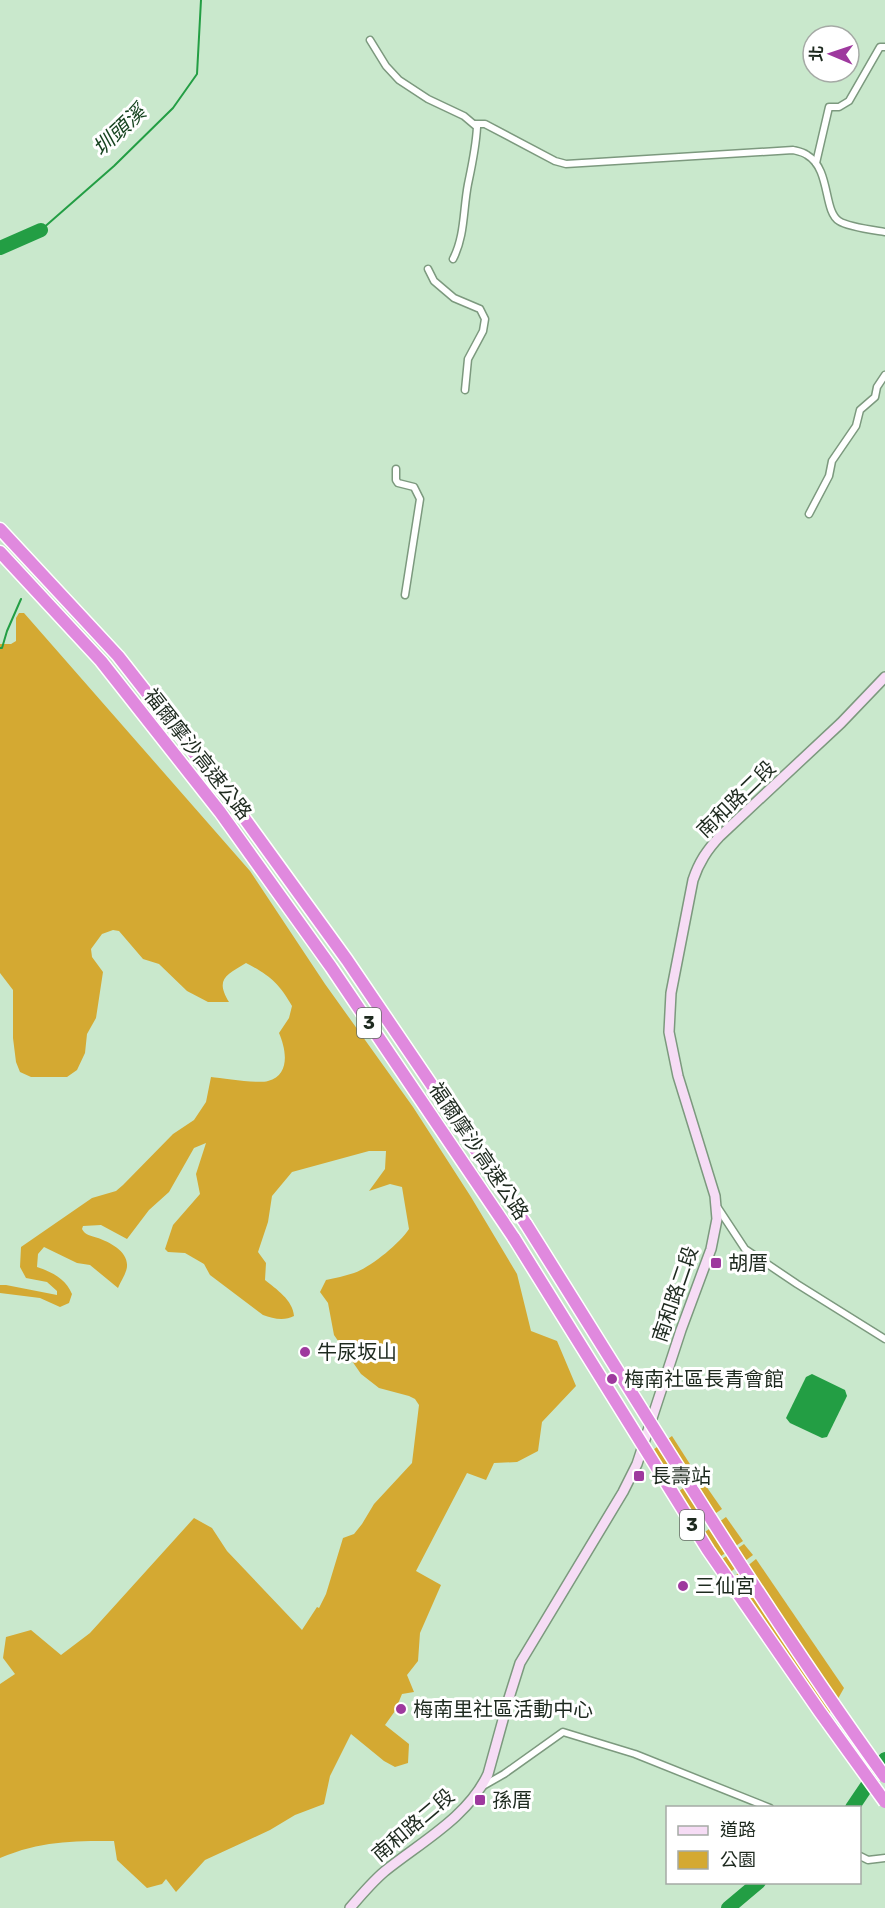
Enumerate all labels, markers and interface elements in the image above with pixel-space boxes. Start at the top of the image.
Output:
north arrow [801,24,861,84]
text: 北 [807,45,826,62]
water label: 圳頭溪 [87,97,153,161]
street label: 福爾摩沙高速公路 [139,684,257,824]
street label: 南和路二段 [692,756,780,842]
road number: 3 [357,1008,381,1038]
street label: 福爾摩沙高速公路 [424,1078,534,1224]
street label: 南和路二段 [647,1243,703,1345]
place label: 胡厝 [728,1251,768,1275]
marker: 胡厝 [709,1256,723,1270]
place label: 牛尿坂山 [317,1340,397,1364]
marker: 牛尿坂山 [298,1345,312,1359]
place label: 梅南社區長青會館 [624,1367,784,1391]
marker: 梅南社區長青會館 [605,1372,619,1386]
place label: 長壽站 [651,1464,711,1488]
marker: 長壽站 [632,1469,646,1483]
road number: 3 [680,1510,704,1540]
place label: 三仙宮 [695,1574,755,1598]
marker: 三仙宮 [676,1579,690,1593]
place label: 梅南里社區活動中心 [413,1697,593,1721]
marker: 梅南里社區活動中心 [394,1702,408,1716]
street label: 南和路二段 [367,1784,459,1866]
place label: 孫厝 [492,1788,532,1812]
marker: 孫厝 [473,1793,487,1807]
legend [666,1806,861,1884]
text: 道路 [720,1819,756,1841]
text: 公園 [720,1849,756,1871]

